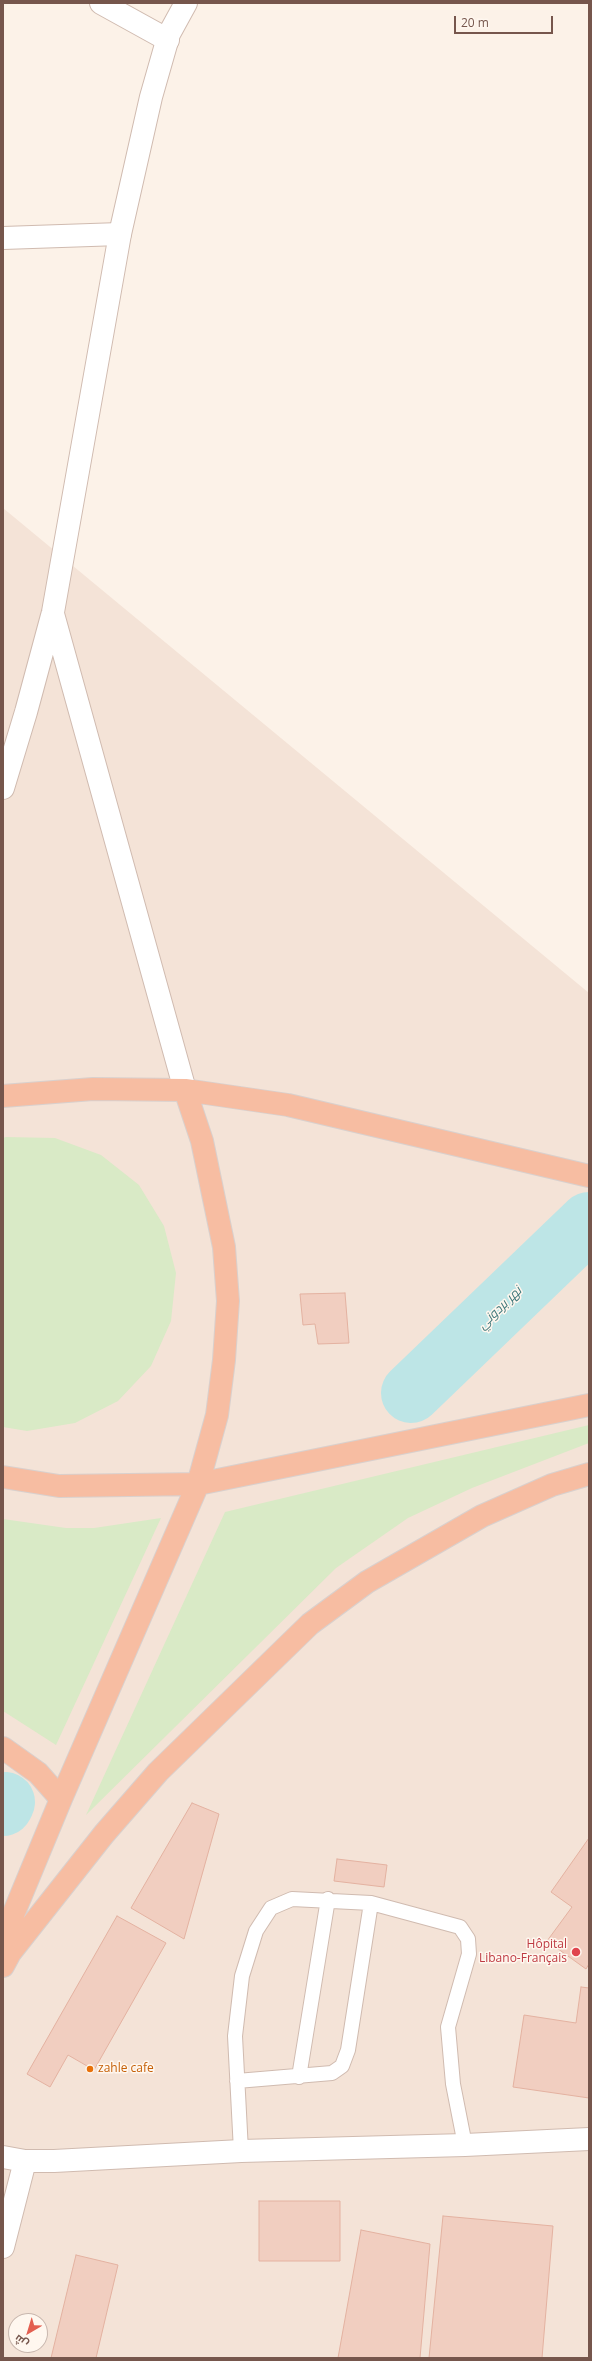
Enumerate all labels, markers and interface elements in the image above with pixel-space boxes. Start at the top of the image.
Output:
scale bar [456,8,555,34]
text: 20 m [461,14,489,31]
water label: نهر بردوني [475,1283,525,1333]
place label: Hôpital Libano-Français [479,1938,567,1966]
marker: Hôpital Libano-Français [570,1946,582,1958]
place label: zahle cafe [98,2062,154,2076]
marker: zahle cafe [85,2064,95,2074]
north arrow [8,2313,48,2353]
text: ش [11,2332,31,2352]

